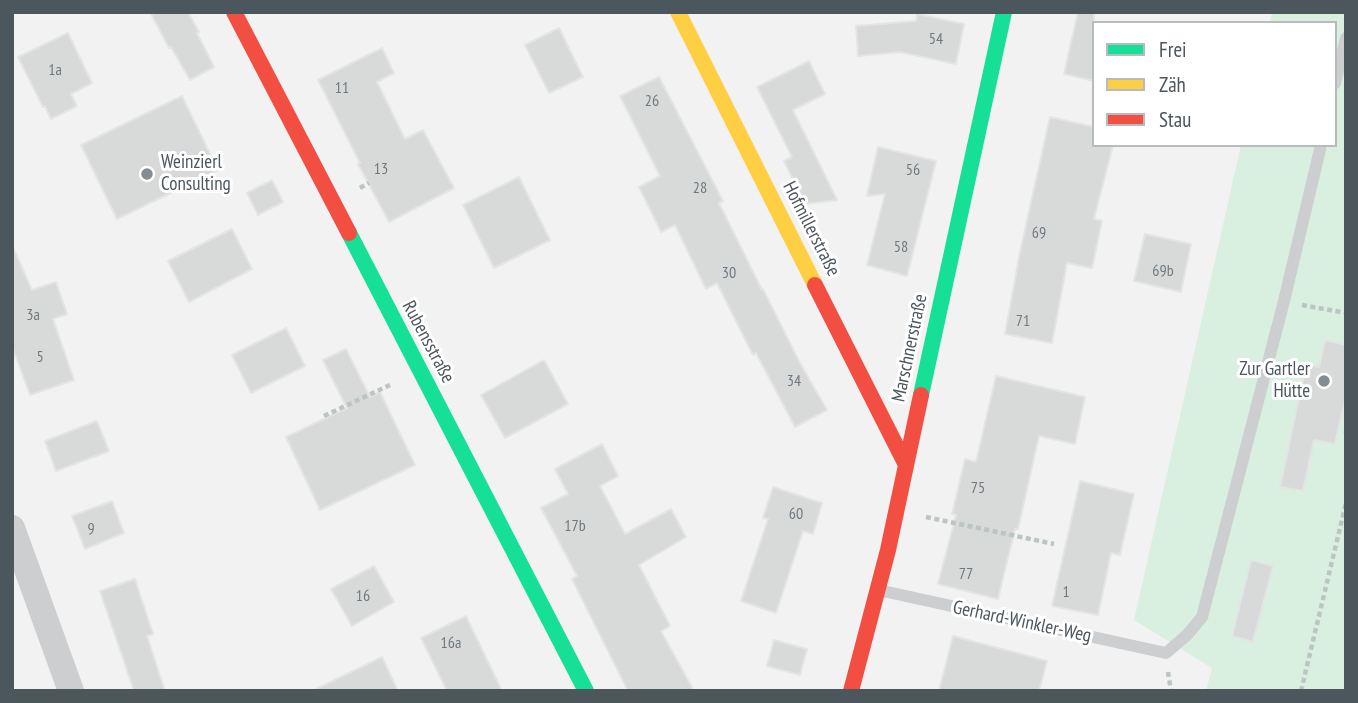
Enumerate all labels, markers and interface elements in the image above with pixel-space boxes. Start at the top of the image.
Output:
legend [1092,21,1337,147]
house number: 54 [929,29,943,49]
text: Frei [1159,36,1187,63]
house number: 1a [48,60,62,80]
text: Zäh [1159,71,1186,98]
house number: 11 [335,78,349,98]
house number: 26 [645,91,659,111]
text: Stau [1159,106,1191,133]
place label: Weinzierl Consulting [161,152,231,196]
house number: 13 [374,159,388,179]
house number: 56 [906,160,920,180]
marker: Weinzierl Consulting [139,166,155,182]
house number: 28 [693,178,707,198]
street label: Hofmillerstraße [777,178,845,280]
house number: 69 [1032,223,1046,243]
house number: 58 [894,237,908,257]
house number: 69b [1152,261,1174,281]
house number: 30 [722,263,736,283]
street label: Marschnerstraße [887,292,933,404]
street label: Rubensstraße [397,297,459,387]
house number: 3a [26,305,40,325]
house number: 71 [1016,311,1030,331]
house number: 5 [36,347,44,367]
place label: Zur Gartler Hütte [1239,359,1310,403]
house number: 34 [787,371,801,391]
marker: Zur Gartler Hütte [1316,373,1332,389]
house number: 75 [971,478,985,498]
house number: 60 [789,504,803,524]
house number: 17b [564,516,586,536]
house number: 9 [87,519,95,539]
house number: 77 [959,564,973,584]
house number: 1 [1062,582,1070,602]
house number: 16 [356,586,370,606]
street label: Gerhard-Winkler-Weg [951,596,1093,648]
house number: 16a [441,633,461,653]

